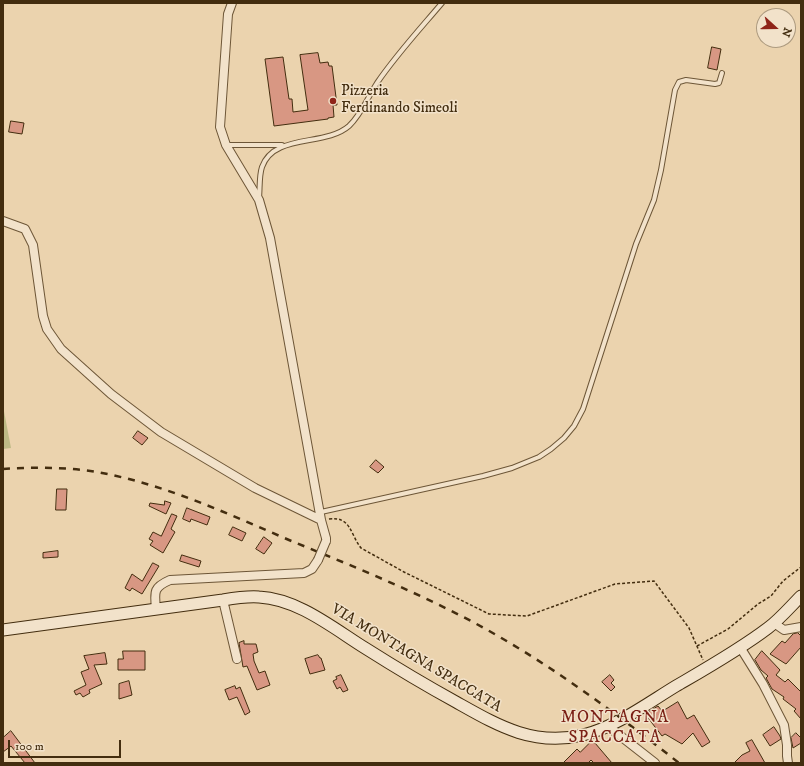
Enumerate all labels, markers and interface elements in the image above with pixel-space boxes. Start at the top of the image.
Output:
north arrow [756,8,796,48]
text: N [778,25,794,39]
place label: Pizzeria Ferdinando Simeoli [341,83,458,118]
marker: Pizzeria Ferdinando Simeoli [328,96,338,106]
street label: VIA MONTAGNA SPACCATA [328,601,504,717]
district label: MONTAGNA SPACCATA [561,708,669,748]
scale bar [10,732,123,758]
text: 100 m [15,739,44,754]

